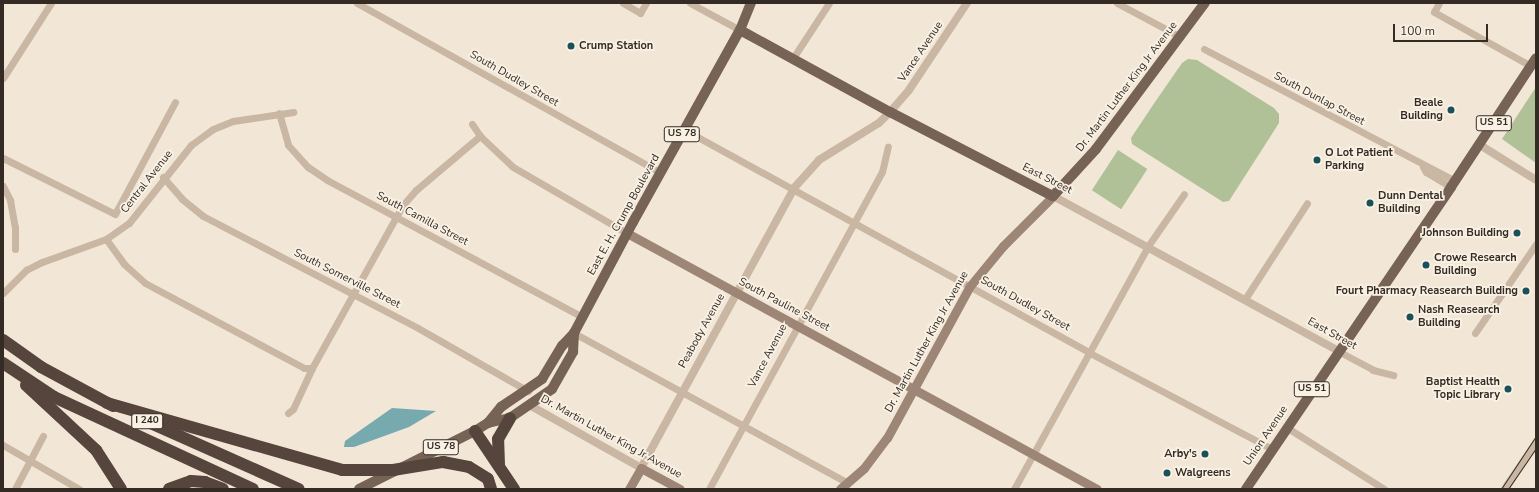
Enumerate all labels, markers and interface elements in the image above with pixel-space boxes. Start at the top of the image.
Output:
scale bar [1395,16,1490,42]
street label: Vance Avenue [896,19,946,85]
street label: Dr. Martin Luther King Jr Avenue [1074,19,1180,155]
text: 100 m [1400,23,1435,39]
place label: Crump Station [579,39,653,53]
marker: Crump Station [566,41,576,51]
street label: South Dudley Street [467,48,561,110]
street label: South Dunlap Street [1271,69,1367,129]
place label: Beale Building [1400,97,1443,123]
marker: Beale Building [1446,105,1456,115]
road number: US 51 [1475,115,1513,131]
road number: US 78 [663,126,701,142]
place label: O Lot Patient Parking [1325,147,1393,173]
street label: Central Avenue [118,148,176,216]
street label: East E. H. Crump Boulevard [585,152,663,278]
marker: O Lot Patient Parking [1312,155,1322,165]
street label: East Street [1020,161,1074,197]
street label: South Camilla Street [374,189,470,249]
place label: Dunn Dental Building [1378,190,1443,216]
marker: Dunn Dental Building [1365,198,1375,208]
place label: Johnson Building [1422,226,1509,240]
marker: Johnson Building [1512,228,1522,238]
street label: South Somerville Street [292,246,402,312]
place label: Crowe Research Building [1434,252,1517,278]
marker: Crowe Research Building [1421,260,1431,270]
street label: Dr. Martin Luther King Jr Avenue [883,269,971,415]
street label: South Dudley Street [978,274,1072,334]
street label: South Pauline Street [736,275,832,335]
place label: Fourt Pharmacy Reasearch Building [1336,284,1518,298]
marker: Fourt Pharmacy Reasearch Building [1521,286,1531,296]
street label: Peabody Avenue [676,291,728,371]
place label: Nash Reasearch Building [1418,304,1500,330]
marker: Nash Reasearch Building [1405,312,1415,322]
street label: East Street [1305,315,1359,353]
street label: Vance Avenue [746,322,790,390]
place label: Baptist Health Topic Library [1426,376,1500,402]
road number: US 51 [1293,381,1331,397]
marker: Baptist Health Topic Library [1503,384,1513,394]
street label: Dr. Martin Luther King Jr Avenue [538,393,684,481]
street label: Union Avenue [1241,404,1291,468]
road number: I 240 [131,413,163,429]
road number: US 78 [422,439,460,455]
place label: Arby's [1164,447,1197,461]
marker: Arby's [1200,449,1210,459]
place label: Walgreens [1175,466,1231,480]
marker: Walgreens [1162,468,1172,478]

